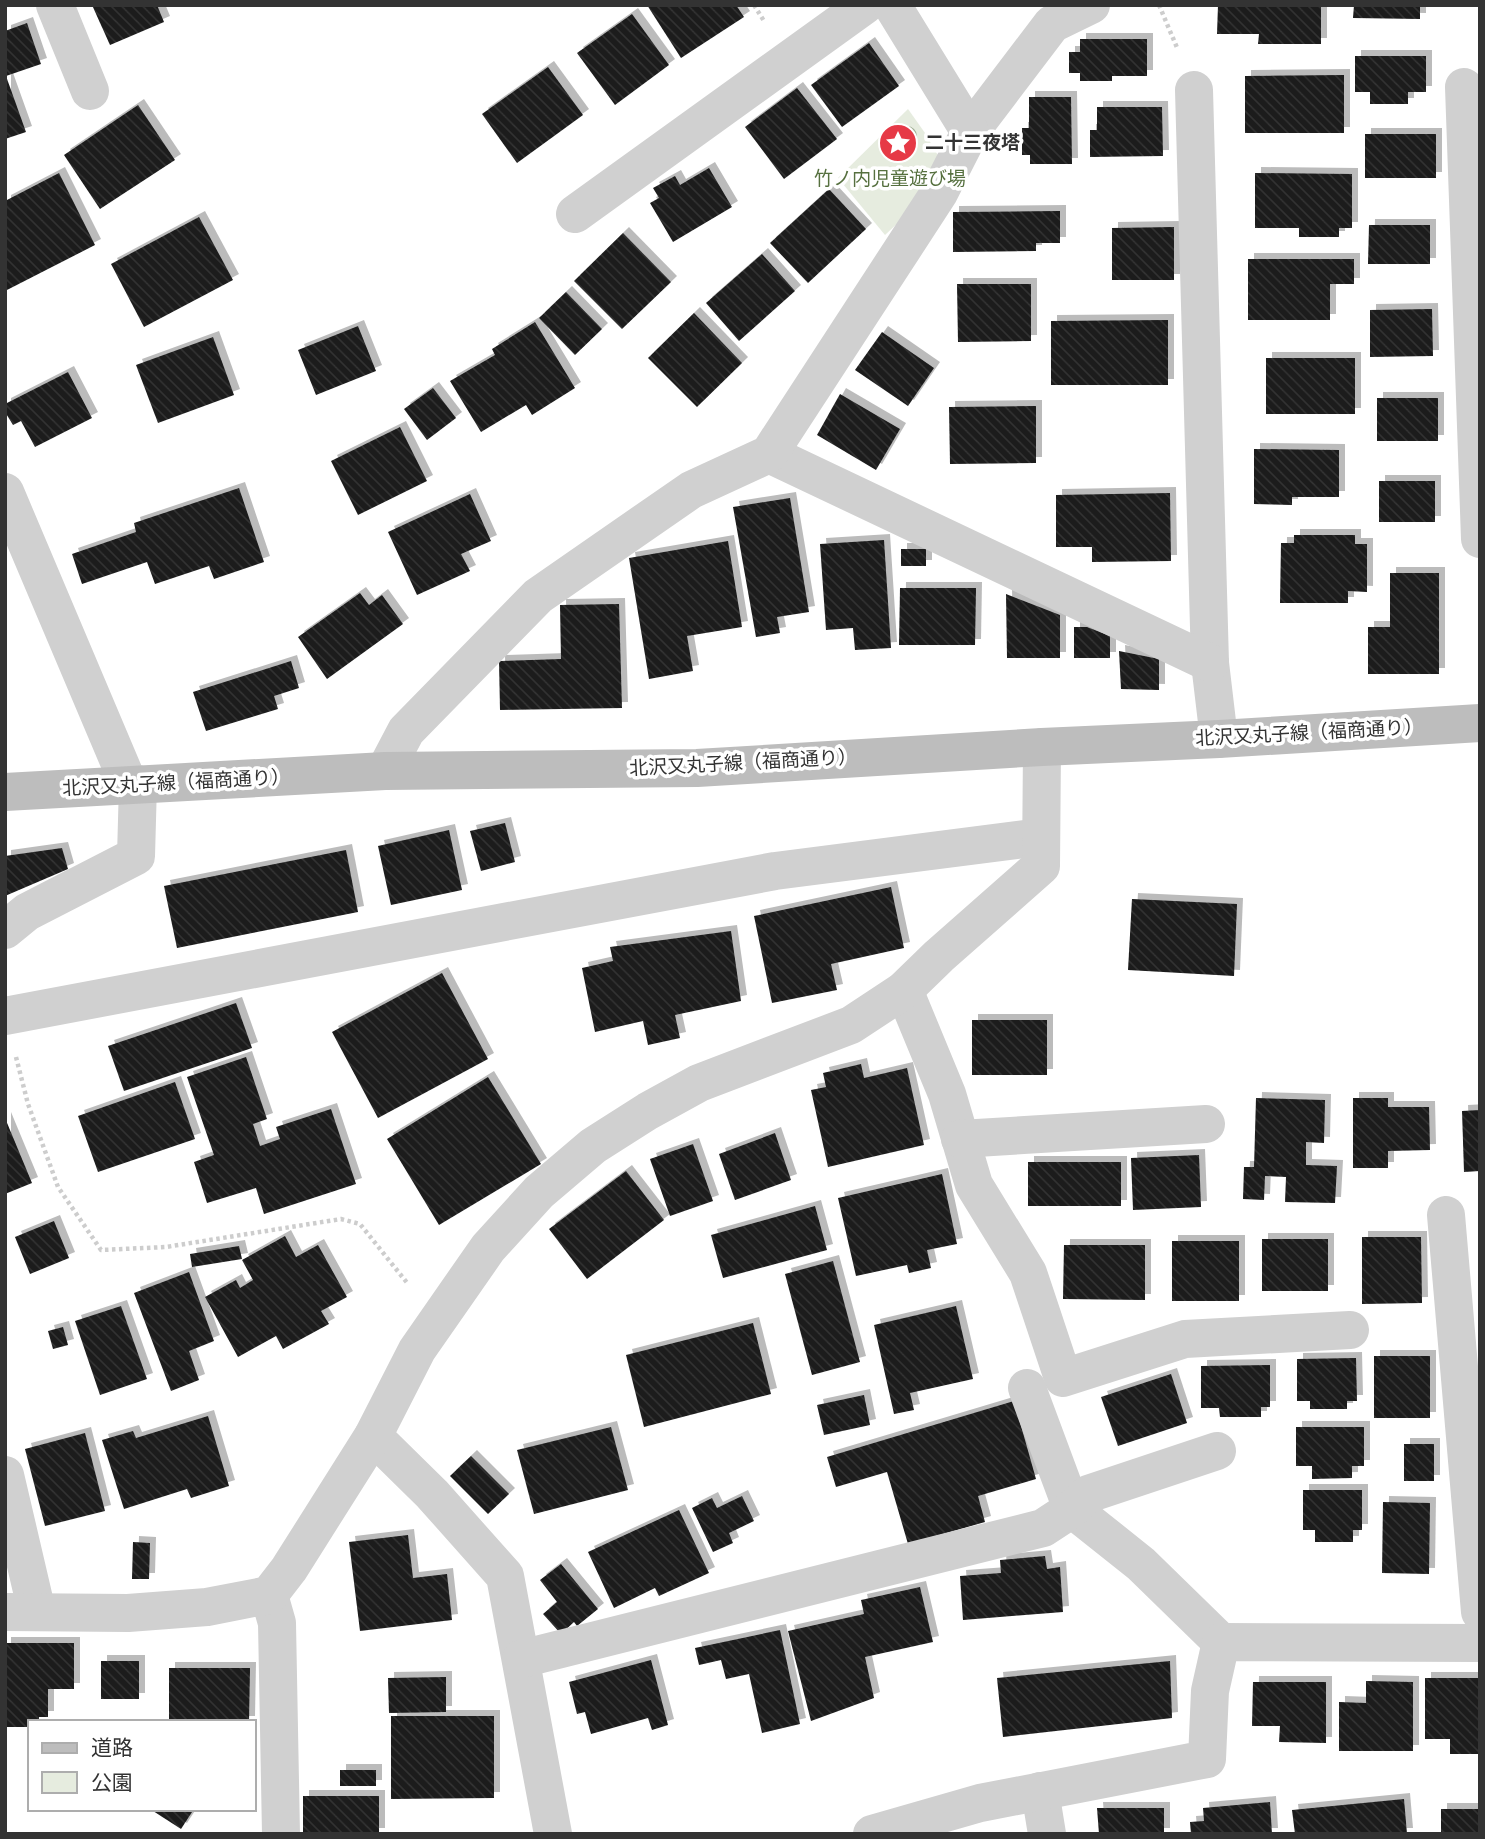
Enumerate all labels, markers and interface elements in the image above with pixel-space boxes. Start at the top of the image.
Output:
place icon: 二十三夜塔 [877,122,919,164]
place label: 二十三夜塔 [925,132,1020,154]
park label: 竹ノ内児童遊び場 [814,168,966,190]
street label: 北沢又丸子線（福商通り） [1195,716,1423,750]
street label: 北沢又丸子線（福商通り） [629,746,857,780]
street label: 北沢又丸子線（福商通り） [62,766,290,800]
legend [28,1720,256,1811]
text: 道路 [91,1736,133,1761]
text: 公園 [91,1771,133,1796]

